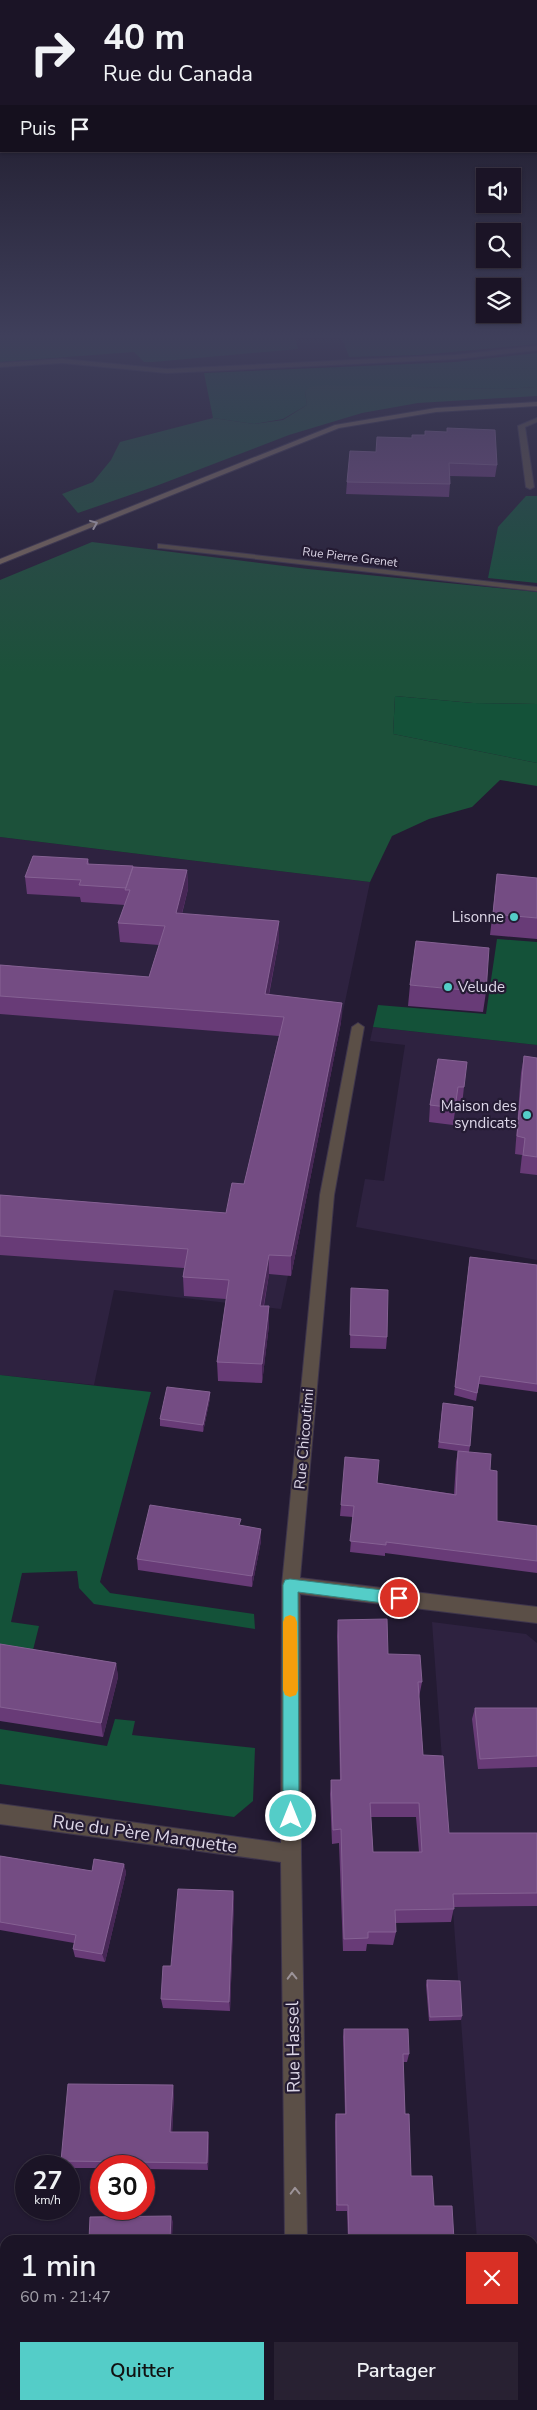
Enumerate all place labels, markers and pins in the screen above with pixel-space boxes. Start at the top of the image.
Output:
place label: Lisonne [452,907,504,927]
marker: Lisonne [508,911,520,923]
place label: Velude [457,977,505,997]
marker: Velude [442,981,454,993]
place label: Maison des syndicats [441,1096,517,1133]
marker: Maison des syndicats [521,1109,533,1121]
pin [378,1577,420,1619]

